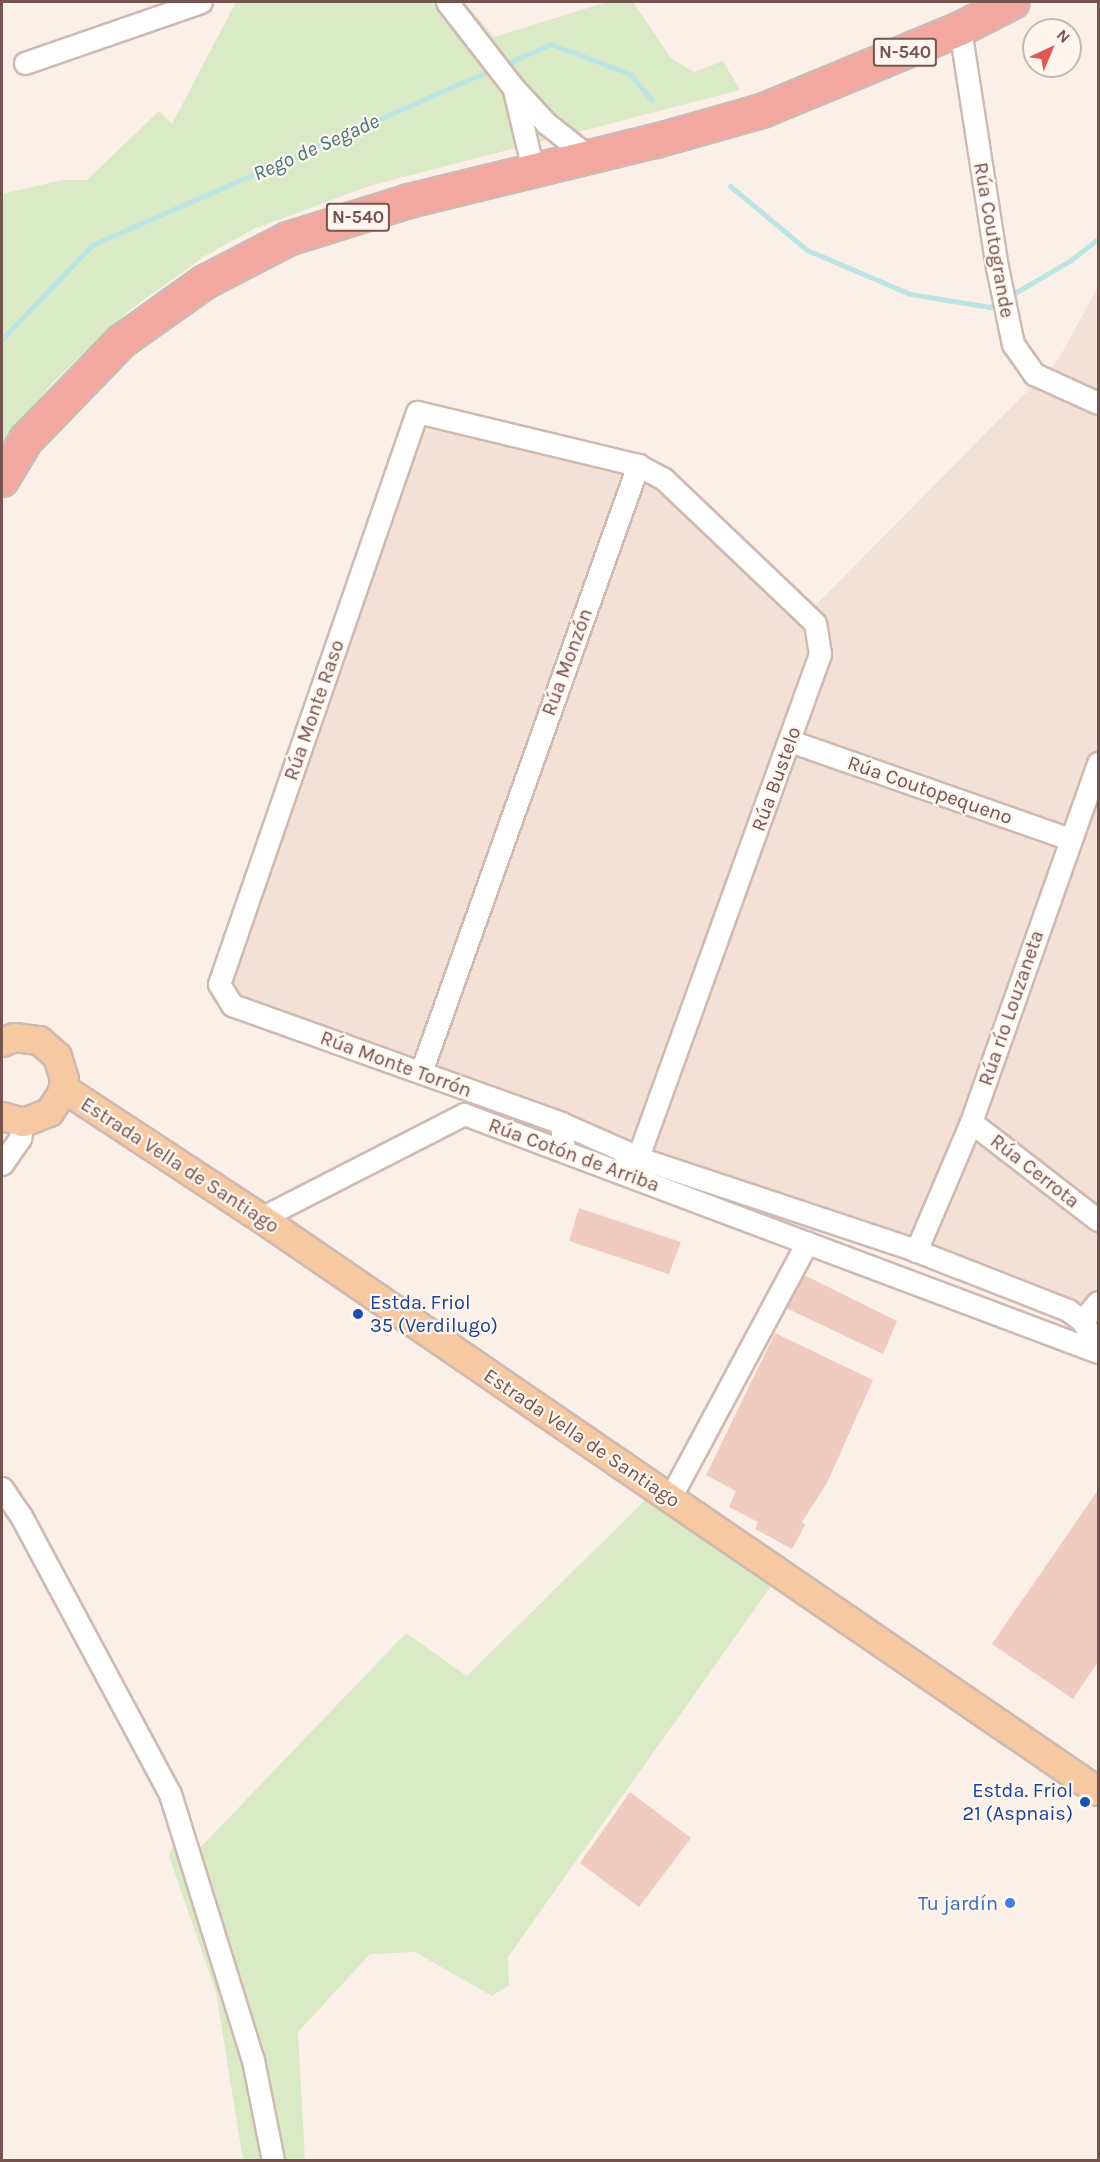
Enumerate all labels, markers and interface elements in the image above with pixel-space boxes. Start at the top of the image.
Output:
north arrow [1022,18,1082,78]
text: N [1053,25,1074,47]
road number: N-540 [872,37,938,67]
water label: Rego de Segade [249,108,383,186]
street label: Rúa Coutogrande [968,160,1020,320]
road number: N-540 [325,202,391,232]
street label: Rúa Monzón [536,605,598,719]
street label: Rúa Monte Raso [279,636,349,784]
street label: Rúa Bustelo [746,723,806,835]
street label: Rúa Coutopequeno [844,751,1016,829]
street label: Rúa río Louzaneta [973,927,1049,1089]
street label: Rúa Monte Torrón [317,1025,475,1103]
street label: Estrada Vella de Santiago [76,1092,284,1238]
street label: Rúa Cotón de Arriba [485,1113,663,1197]
street label: Rúa Cerrota [986,1129,1084,1213]
place label: Estda. Friol 35 (Verdilugo) [370,1290,498,1337]
marker: Estda. Friol 35 (Verdilugo) [351,1307,365,1321]
street label: Estrada Vella de Santiago [479,1363,685,1513]
place label: Estda. Friol 21 (Aspnais) [963,1778,1073,1825]
marker: Estda. Friol 21 (Aspnais) [1078,1795,1092,1809]
place label: Tu jardín [918,1891,998,1915]
marker: Tu jardín [1003,1896,1017,1910]

